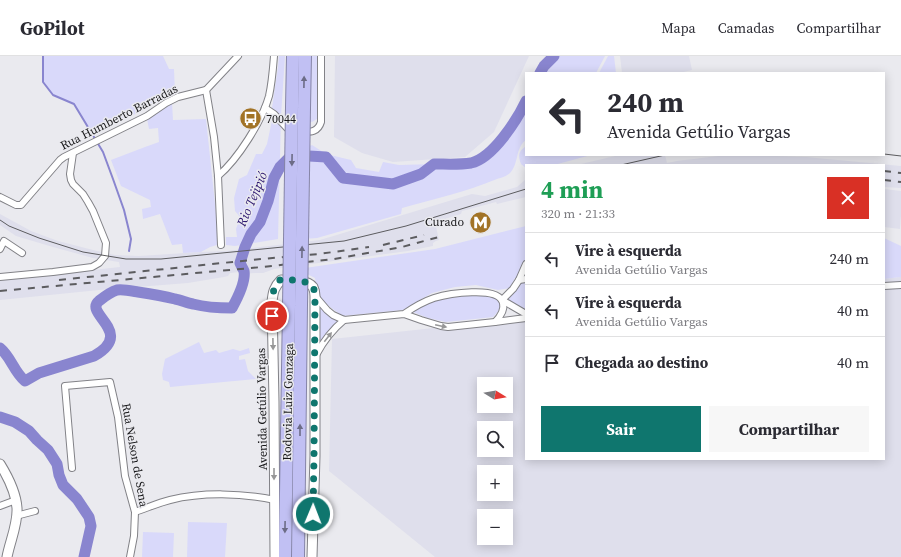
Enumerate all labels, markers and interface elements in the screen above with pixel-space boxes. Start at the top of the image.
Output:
text: GoPilot [20,15,85,41]
text: Mapa [661,18,696,38]
text: Camadas [718,18,774,38]
text: Compartilhar [796,18,881,38]
one-way arrow [301,75,307,88]
street label: Rua Humberto Barradas [57,80,181,154]
text: 240 m [607,83,684,121]
icon: left [541,88,593,140]
bus stop icon: 70044 [237,106,263,132]
place label: 70044 [266,111,296,127]
text: Avenida Getúlio Vargas [607,119,791,144]
one-way arrow [288,154,295,166]
water label: Rio Tejipió [232,169,271,230]
text: 4 min [541,173,603,206]
button: close [827,177,869,219]
text: 320 m · 21:33 [541,205,615,222]
metro station icon: Curado [467,209,493,235]
place label: Curado [425,214,464,230]
text: Vire à esquerda [575,240,682,261]
one-way arrow [298,246,305,258]
icon: left [541,248,563,270]
text: 240 m [829,248,869,269]
text: Avenida Getúlio Vargas [575,261,708,278]
text: Vire à esquerda [575,292,682,313]
pin [255,299,289,333]
icon: left [541,300,563,322]
text: 40 m [837,300,869,321]
icon: arrive [261,305,283,327]
text: Avenida Getúlio Vargas [575,313,708,330]
one-way arrow [435,323,447,329]
one-way arrow [323,331,332,342]
one-way arrow [270,338,276,351]
street label: Rodovia Luiz Gonzaga [279,342,297,461]
street label: Avenida Getúlio Vargas [253,348,271,470]
icon: arrive [541,352,563,374]
text: Chegada ao destino [575,352,708,373]
text: 40 m [837,352,869,373]
north arrow [477,377,513,413]
map controls [477,377,513,545]
street label: Rua Nelson de Sena [118,402,152,509]
button: Sair [541,406,701,452]
button: Compartilhar [709,406,869,452]
button: search [477,421,513,457]
one-way arrow [297,423,303,436]
button: + [477,465,513,501]
one-way arrow [271,468,277,481]
position arrow [292,493,334,535]
button: − [477,509,513,545]
one-way arrow [282,521,289,533]

